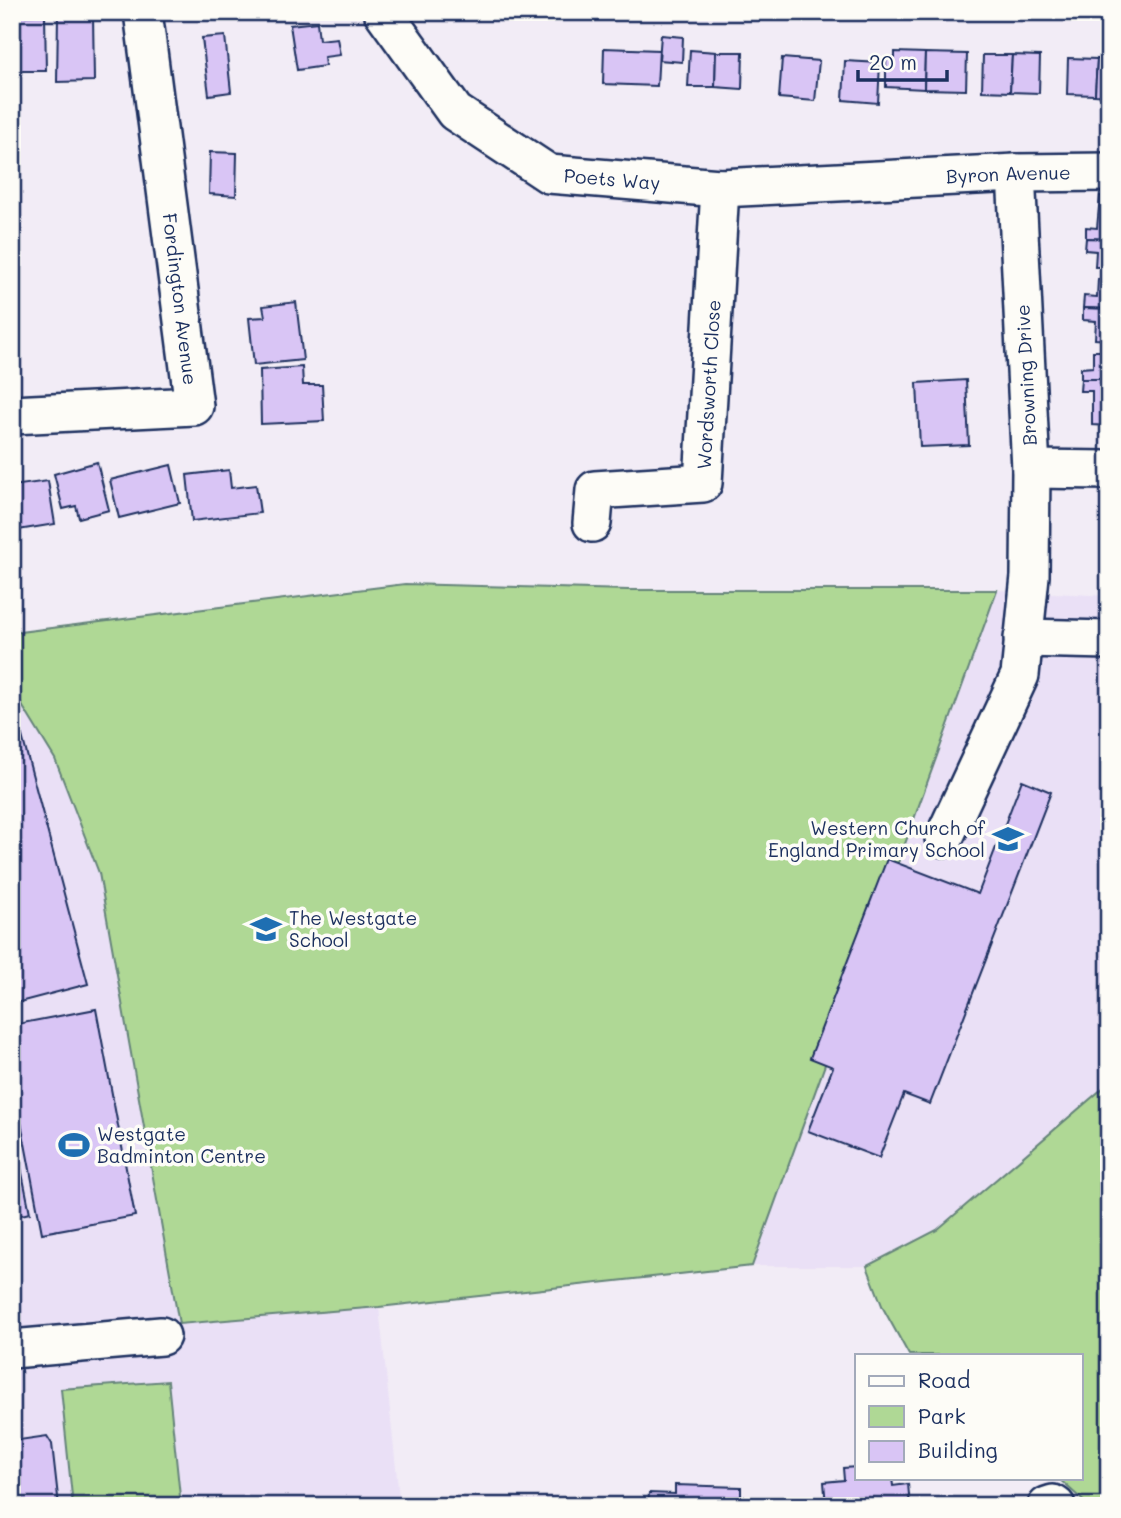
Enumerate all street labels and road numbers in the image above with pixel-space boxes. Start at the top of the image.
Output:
street label: Byron Avenue [945,159,1071,189]
street label: Poets Way [563,162,661,195]
street label: Fordington Avenue [158,212,203,386]
street label: Wordsworth Close [691,299,726,470]
street label: Browning Drive [1009,304,1042,446]

